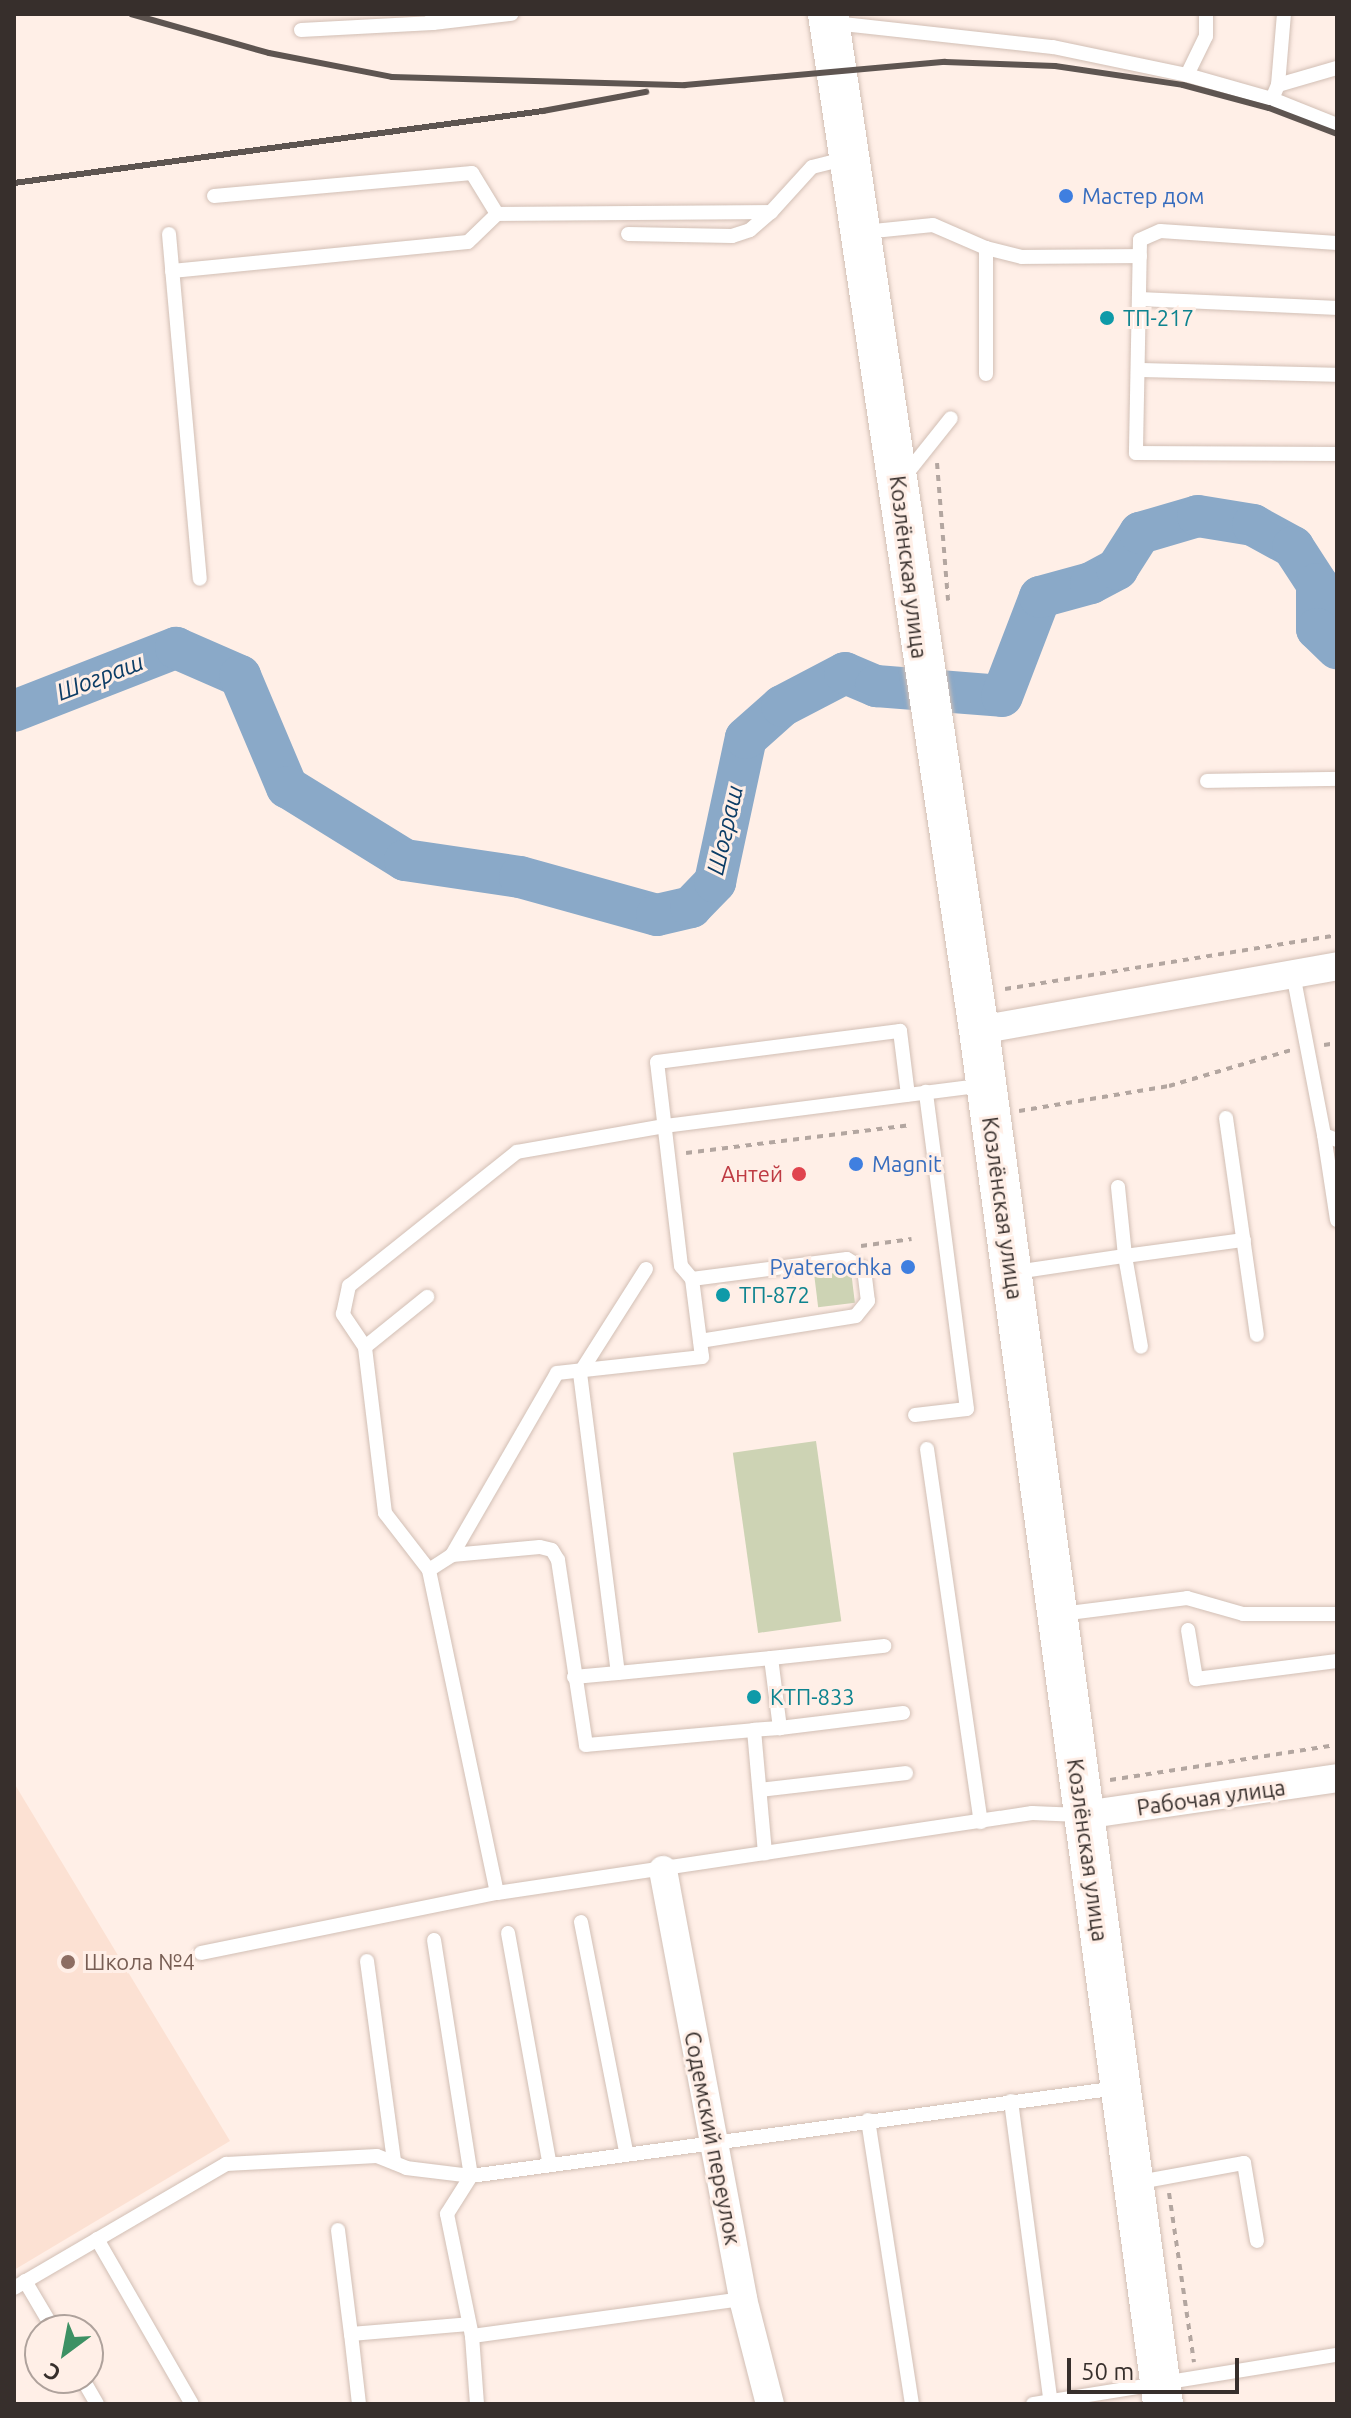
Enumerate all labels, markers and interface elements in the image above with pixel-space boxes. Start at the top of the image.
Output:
place label: Мастер дом [1082,183,1205,209]
marker: Мастер дом [1057,187,1075,205]
place label: ТП-217 [1123,305,1194,331]
marker: ТП-217 [1098,309,1116,327]
street label: Козлёнская улица [885,474,933,660]
water label: Шограш [52,647,148,707]
water label: Шограш [701,782,749,878]
street label: Козлёнская улица [977,1115,1029,1301]
place label: Magnit [872,1151,942,1177]
marker: Magnit [847,1155,865,1173]
place label: Антей [721,1161,783,1187]
marker: Антей [790,1165,808,1183]
place label: Pyaterochka [770,1254,892,1280]
marker: Pyaterochka [899,1258,917,1276]
place label: ТП-872 [739,1282,810,1308]
marker: ТП-872 [714,1286,732,1304]
place label: КТП-833 [770,1684,855,1710]
marker: КТП-833 [745,1688,763,1706]
street label: Козлёнская улица [1062,1757,1114,1943]
street label: Рабочая улица [1135,1773,1287,1821]
place label: Школа №4 [84,1949,195,1975]
marker: Школа №4 [59,1953,77,1971]
street label: Содемский переулок [679,2029,747,2247]
north arrow [24,2314,104,2394]
scale bar [1071,2342,1243,2392]
text: 50 m [1081,2358,1134,2385]
text: С [39,2359,65,2387]

